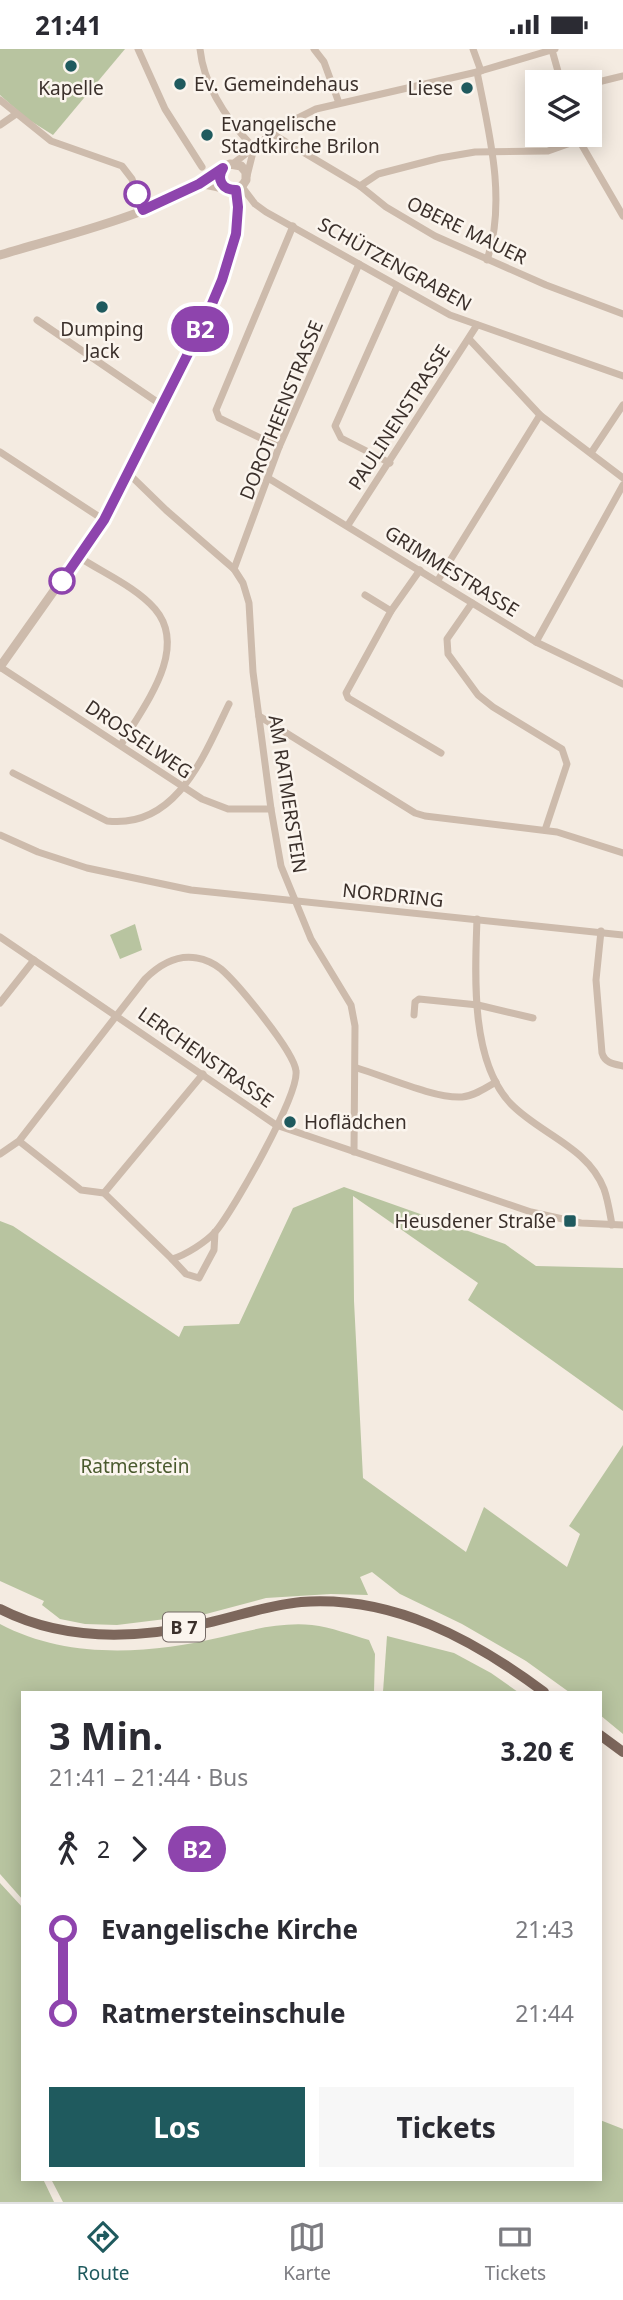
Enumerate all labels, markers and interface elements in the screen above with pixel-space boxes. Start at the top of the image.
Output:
text: 21:41 [35,7,102,43]
marker: Kapelle [63,58,79,74]
map controls [525,70,602,147]
button: layers [525,70,602,147]
place label: Ev. Gemeindehaus [194,71,359,97]
place label: Kapelle [38,75,104,101]
place label: Liese [408,75,453,101]
marker: Ev. Gemeindehaus [172,76,188,92]
marker: Liese [459,80,475,96]
place label: Evangelische Stadtkirche Brilon [221,111,380,159]
marker: Evangelische Stadtkirche Brilon [199,127,215,143]
unlabelled marker [124,181,150,207]
street label: OBERE MAUER [403,190,532,270]
street label: SCHÜTZENGRABEN [313,211,477,317]
marker: Dumping Jack [94,299,110,315]
line badge: B2 [168,306,232,352]
text: B2 [185,312,215,345]
place label: Dumping Jack [60,316,144,364]
street label: DOROTHEENSTRASSE [233,316,329,504]
street label: PAULINENSTRASSE [342,339,456,495]
street label: GRIMMESTRASSE [380,519,524,623]
unlabelled marker [49,568,75,594]
street label: DROSSELWEG [80,694,198,784]
street label: AM RATMERSTEIN [263,713,313,875]
street label: NORDRING [341,877,445,913]
street label: LERCHENSTRASSE [133,1001,279,1113]
place label: Hoflädchen [304,1109,407,1135]
marker: Hoflädchen [282,1114,298,1130]
place label: Heusdener Straße [395,1208,556,1234]
marker: Heusdener Straße [562,1213,578,1229]
park label: Ratmerstein [81,1453,189,1479]
road number: B 7 [163,1612,205,1641]
text: 3 Min. [49,1709,163,1761]
text: 3.20 € [500,1733,574,1769]
text: 21:41 – 21:44 · Bus [49,1761,248,1793]
icon: walk [49,1830,87,1868]
icon: forward [120,1830,158,1868]
text: B2 [182,1832,212,1865]
text: 2 [97,1833,110,1865]
text: Evangelische Kirche [101,1911,358,1947]
text: 21:43 [515,1913,574,1945]
text: Ratmersteinschule [101,1995,345,2031]
text: 21:44 [515,1997,574,2029]
button: Los [49,2087,305,2167]
button: Tickets [319,2087,574,2167]
tab: Route [77,2218,129,2286]
tab: Karte [283,2218,331,2286]
tab: Tickets [485,2218,546,2286]

